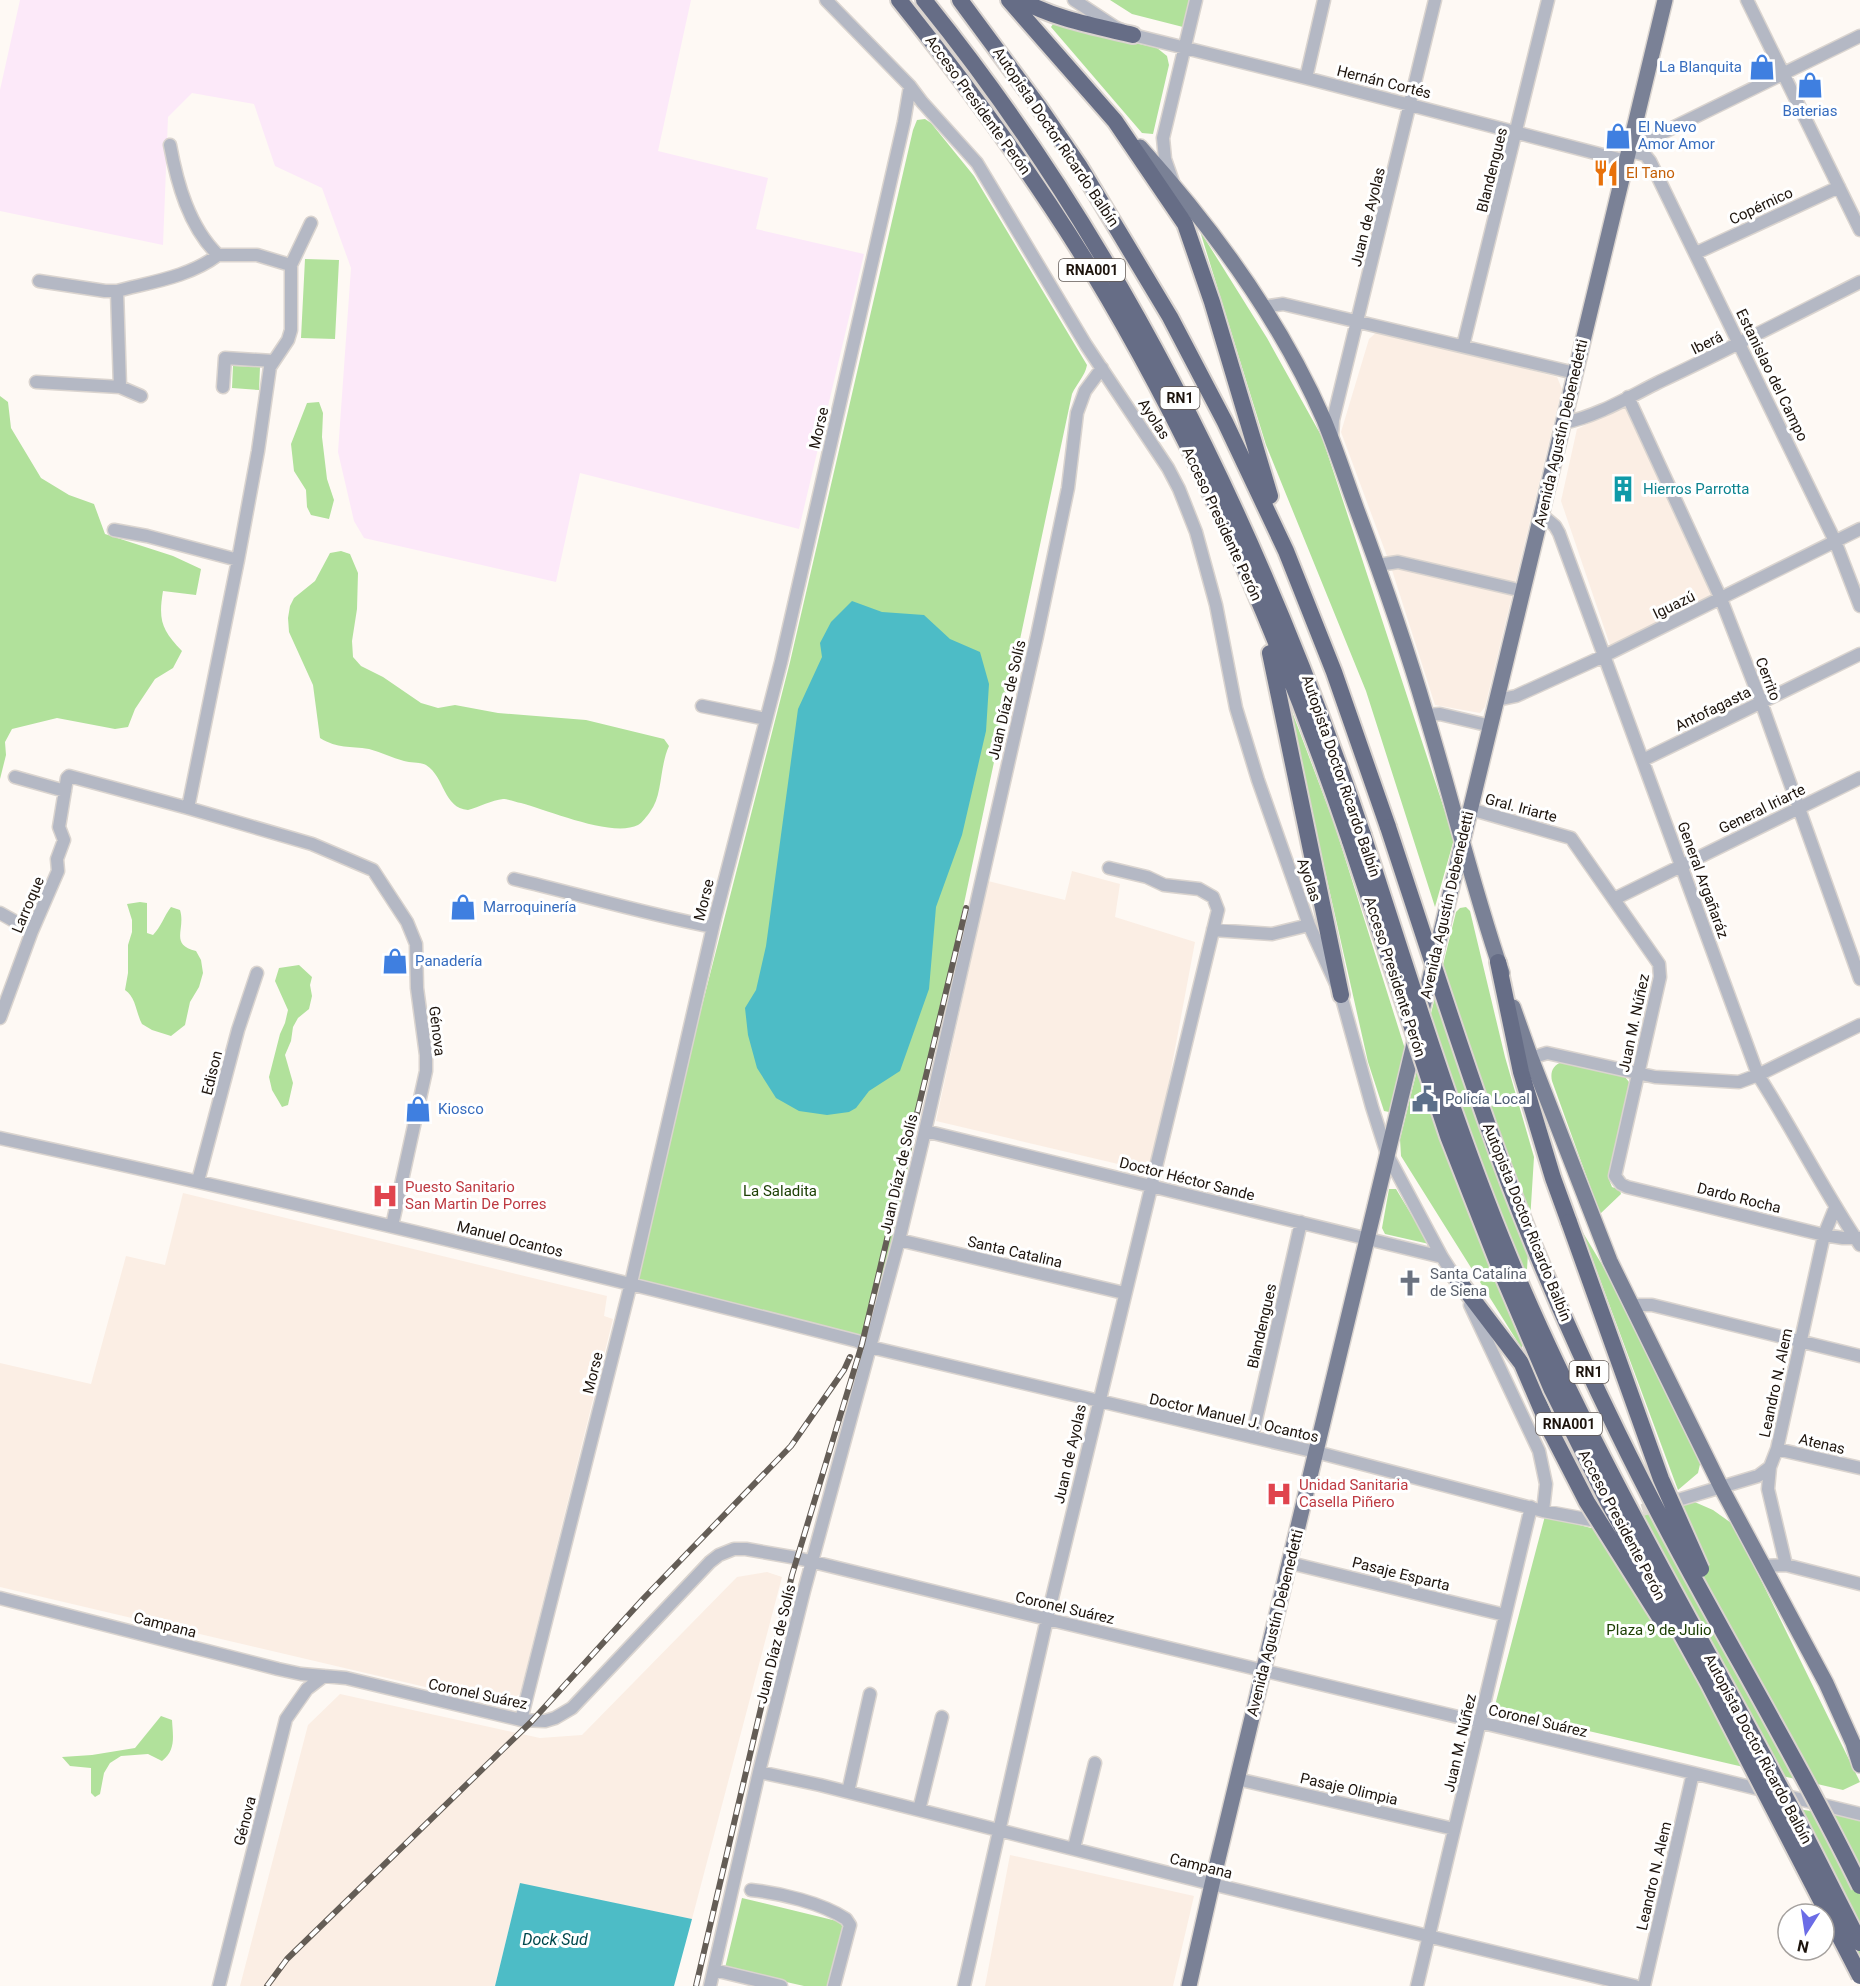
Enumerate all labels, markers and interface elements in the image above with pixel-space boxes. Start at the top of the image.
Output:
street label: Acceso Presidente Perón [921,32,1035,178]
street label: Autopista Doctor Ricardo Balbín [989,44,1123,230]
shop icon: La Blanquita [1747,52,1777,82]
place label: La Blanquita [1659,58,1742,76]
street label: Hernán Cortés [1335,62,1433,102]
shop icon: Baterias [1795,70,1825,100]
place label: Baterias [1783,102,1838,120]
place label: El Nuevo Amor Amor [1638,118,1715,153]
shop icon: El Nuevo Amor Amor [1603,121,1633,151]
street label: Blandengues [1473,126,1511,214]
restaurant icon: El Tano [1591,158,1621,188]
place label: El Tano [1626,164,1675,182]
street label: Juan de Ayolas [1347,166,1389,268]
street label: Copérnico [1726,183,1796,229]
road number: RNA001 [1059,259,1125,281]
street label: Estanislao del Campo [1732,306,1812,444]
street label: Iberá [1688,328,1726,358]
street label: Avenida Agustín Debenedetti [1531,337,1591,529]
road number: RN1 [1160,387,1200,409]
street label: Ayolas [1134,395,1174,443]
street label: Morse [805,405,833,451]
street label: Acceso Presidente Perón [1178,444,1266,604]
building icon: Hierros Parrotta [1608,474,1638,504]
place label: Hierros Parrotta [1643,480,1749,498]
street label: Iguazú [1650,587,1698,623]
street label: Juan Díaz de Solís [984,638,1030,762]
street label: Cerrito [1752,655,1784,703]
street label: Autopista Doctor Ricardo Balbín [1298,673,1384,879]
street label: Antofagasta [1672,683,1754,735]
street label: General Iriarte [1716,780,1808,838]
street label: Gral. Iriarte [1483,790,1559,826]
street label: Avenida Agustín Debenedetti [1417,809,1477,1001]
street label: General Argañaráz [1674,819,1732,941]
street label: Ayolas [1293,856,1325,904]
street label: Larroque [8,874,48,936]
street label: Morse [690,877,718,923]
shop icon: Marroquinería [448,892,478,922]
street label: Acceso Presidente Perón [1361,895,1429,1059]
place label: Marroquinería [483,898,576,916]
shop icon: Panadería [380,946,410,976]
place label: Panadería [415,952,482,970]
street label: Juan M. Núñez [1615,972,1653,1074]
street label: Génova [425,1005,449,1057]
street label: Edison [198,1049,226,1097]
public building icon: Policía Local [1410,1084,1440,1114]
place label: Policía Local [1445,1090,1530,1108]
shop icon: Kiosco [403,1094,433,1124]
place label: Kiosco [438,1100,484,1118]
street label: Juan Díaz de Solís [876,1112,922,1236]
street label: Autopista Doctor Ricardo Balbín [1479,1120,1575,1324]
street label: Doctor Héctor Sande [1118,1153,1257,1205]
place label: Puesto Sanitario San Martin De Porres [405,1178,547,1213]
street label: Dardo Rocha [1695,1179,1783,1217]
hospital icon: Puesto Sanitario San Martin De Porres [370,1181,400,1211]
park label: La Saladita [743,1182,817,1200]
street label: Manuel Ocantos [455,1217,565,1261]
street label: Santa Catalina [966,1232,1064,1272]
place label: Santa Catalina de Siena [1430,1265,1527,1300]
church icon: Santa Catalina de Siena [1395,1268,1425,1298]
street label: Blandengues [1243,1282,1281,1370]
street label: Leandro N. Alem [1756,1327,1796,1439]
street label: Morse [579,1350,607,1396]
road number: RN1 [1570,1361,1608,1383]
street label: Doctor Manuel J. Ocantos [1148,1390,1320,1446]
street label: Juan de Ayolas [1050,1403,1090,1505]
road number: RNA001 [1536,1413,1602,1435]
street label: Atenas [1797,1430,1847,1458]
street label: Acceso Presidente Perón [1575,1447,1669,1603]
place label: Unidad Sanitaria Casella Piñero [1299,1476,1408,1511]
hospital icon: Unidad Sanitaria Casella Piñero [1264,1479,1294,1509]
street label: Avenida Agustín Debenedetti [1243,1528,1307,1718]
street label: Pasaje Esparta [1350,1553,1452,1595]
street label: Juan Díaz de Solís [752,1582,800,1706]
street label: Coronel Suárez [1014,1588,1116,1628]
street label: Campana [132,1609,198,1641]
park label: Plaza 9 de Julio [1606,1621,1712,1639]
street label: Autopista Doctor Ricardo Balbín [1700,1651,1816,1847]
street label: Coronel Suárez [427,1675,529,1713]
street label: Juan M. Núñez [1440,1692,1480,1794]
street label: Coronel Suárez [1487,1701,1589,1741]
street label: Pasaje Olimpia [1298,1769,1400,1809]
street label: Génova [230,1794,260,1848]
street label: Leandro N. Alem [1633,1820,1675,1932]
street label: Campana [1168,1850,1234,1882]
north arrow [1776,1902,1836,1962]
water label: Dock Sud [522,1930,588,1949]
text: N [1795,1936,1810,1957]

